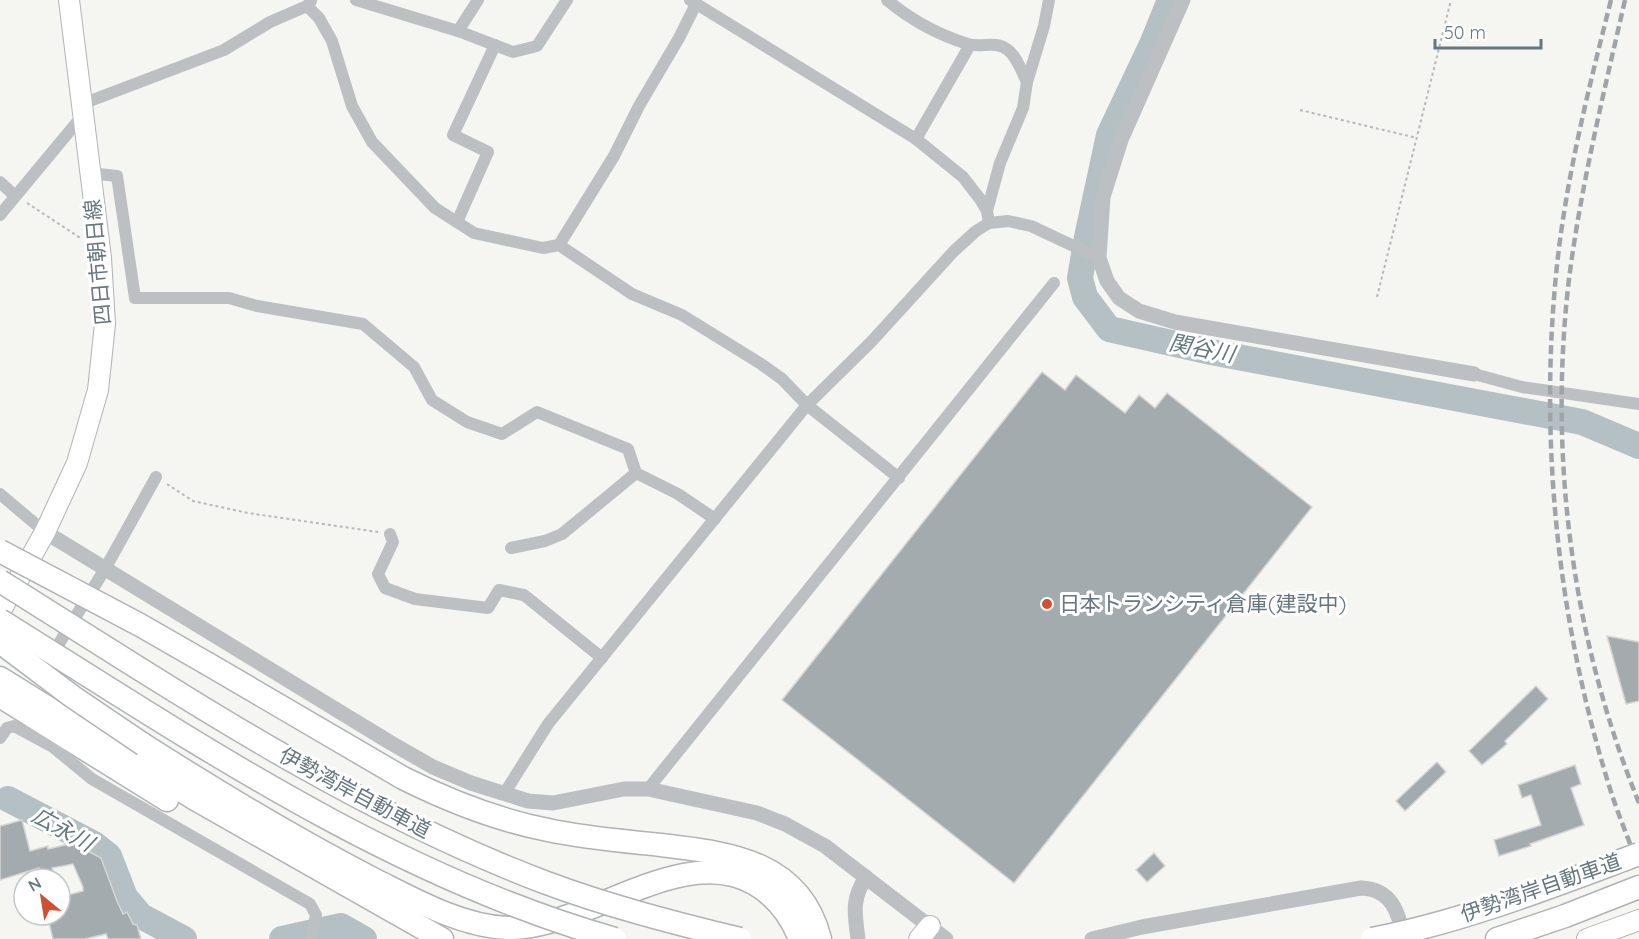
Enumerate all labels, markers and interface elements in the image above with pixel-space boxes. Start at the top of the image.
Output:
scale bar [1435,12,1542,50]
text: 50 m [1444,21,1486,44]
street label: 四日市朝日線 [79,198,115,326]
water label: 関谷川 [1167,328,1239,368]
place label: 日本トランシティ倉庫(建設中) [1059,590,1346,616]
marker: 日本トランシティ倉庫(建設中) [1040,597,1054,611]
street label: 伊勢湾岸自動車道 [275,741,436,843]
water label: 広永川 [27,801,100,858]
street label: 伊勢湾岸自動車道 [1457,847,1624,927]
north arrow [12,867,72,927]
text: N [24,872,45,896]

